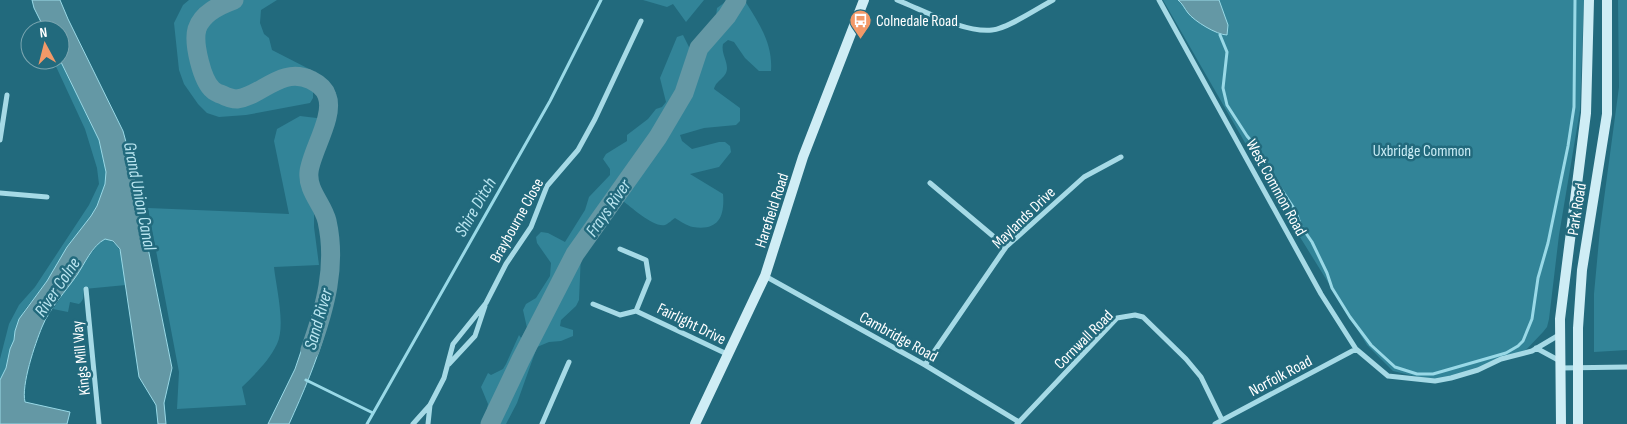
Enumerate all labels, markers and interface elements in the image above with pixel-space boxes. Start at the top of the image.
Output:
bus stop icon: Colnedale Road [848,8,872,39]
place label: Colnedale Road [876,12,958,31]
north arrow [20,20,70,70]
text: N [39,24,48,41]
street label: West Common Road [1241,136,1310,239]
water label: Grand Union Canal [119,140,160,253]
park label: Uxbridge Common [1373,142,1471,161]
street label: Harefield Road [751,171,793,250]
water label: Shire Ditch [450,174,501,241]
street label: Braybourne Close [486,175,548,266]
water label: Frays River [581,175,636,241]
street label: Park Road [1564,182,1591,237]
street label: Maylands Drive [988,183,1060,253]
water label: River Colne [30,254,85,321]
water label: Sand River [300,285,337,352]
street label: Fairlight Drive [654,299,729,349]
street label: Cornwall Road [1051,307,1118,374]
street label: Cambridge Road [856,308,941,367]
street label: Kings Mill Way [68,320,95,396]
street label: Norfolk Road [1246,352,1316,401]

